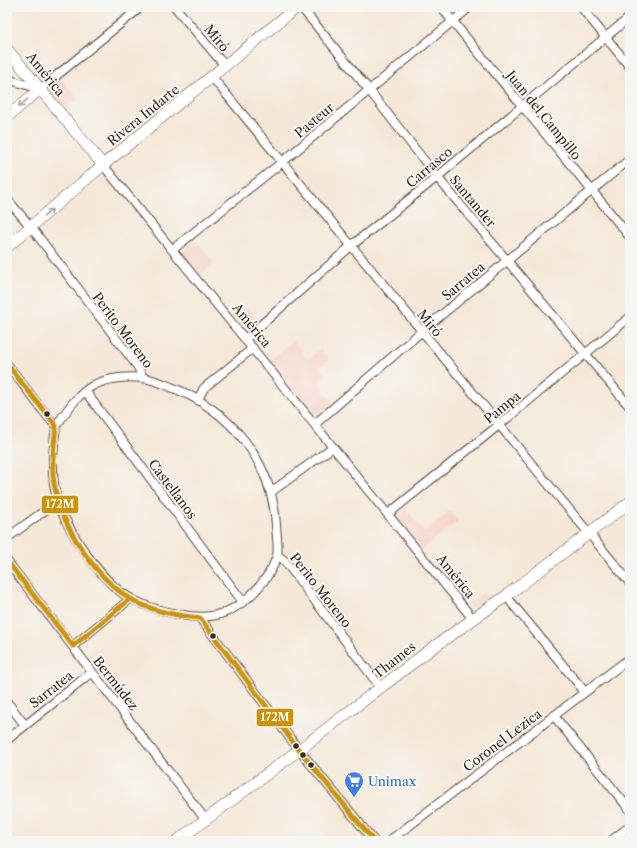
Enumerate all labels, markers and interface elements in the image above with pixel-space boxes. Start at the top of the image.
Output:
street label: Miró [201,21,233,55]
street label: América [23,48,69,99]
street label: Juan del Campillo [502,66,585,163]
street label: Rivera Indarte [104,81,182,149]
one-way arrow [18,99,29,108]
street label: Pasteur [291,99,337,141]
street label: Carrasco [403,143,455,191]
street label: Santander [447,172,500,231]
one-way arrow [42,208,53,217]
street label: Sarratea [438,258,488,304]
street label: Perito Moreno [89,289,157,371]
street label: América [229,299,275,350]
street label: Miró [414,306,446,340]
street label: Pampa [481,387,524,427]
unlabelled marker [42,409,52,419]
street label: Castellanos [145,456,201,522]
line badge: 172M [41,495,79,514]
text: 172M [46,497,75,511]
street label: Perito Moreno [287,549,355,631]
street label: América [433,550,479,601]
unlabelled marker [208,631,218,641]
street label: Thames [369,638,419,682]
street label: Bermúdez [90,653,142,713]
street label: Sarratea [26,667,76,711]
street label: Coronel Lezica [460,705,545,775]
line badge: 172M [256,708,294,727]
text: 172M [261,710,290,724]
unlabelled marker [291,741,301,751]
unlabelled marker [298,750,308,760]
unlabelled marker [306,760,316,770]
supermarket icon: Unimax [343,770,365,798]
place label: Unimax [368,773,417,789]

